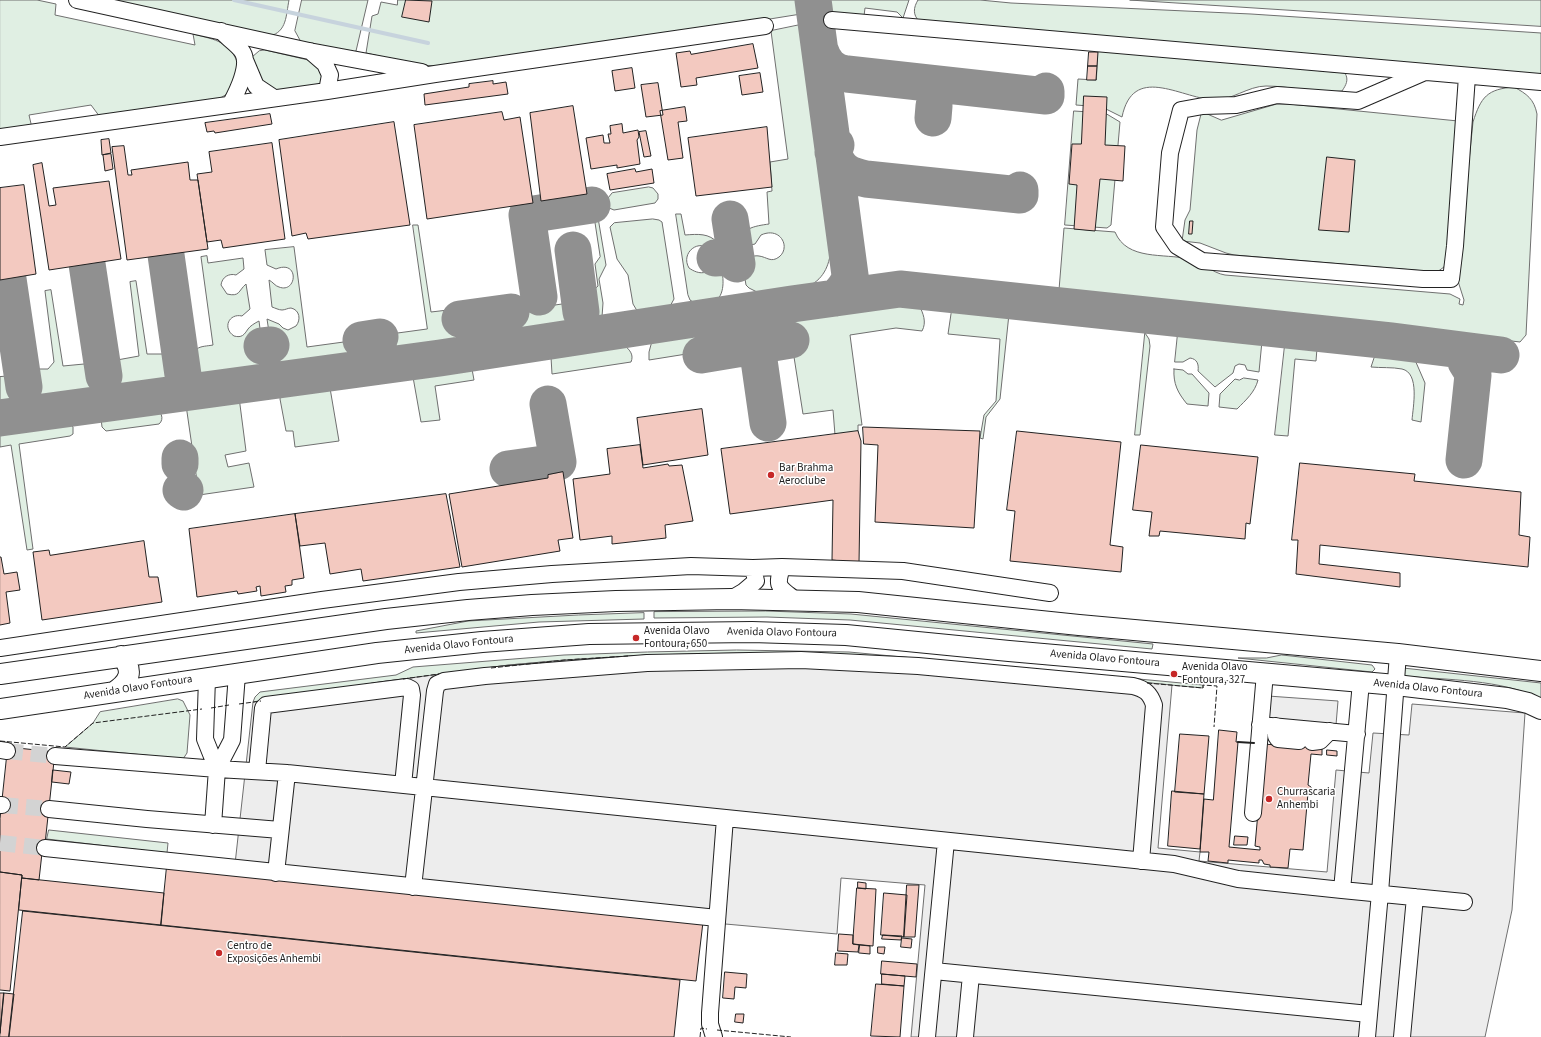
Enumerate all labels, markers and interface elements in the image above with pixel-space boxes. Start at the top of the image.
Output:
place label: Bar Brahma Aeroclube [779,462,833,488]
marker: Bar Brahma Aeroclube [766,470,776,480]
place label: Avenida Olavo Fontoura, 650 [644,625,710,651]
street label: Avenida Olavo Fontoura [727,625,837,641]
street label: Avenida Olavo Fontoura [404,633,514,657]
marker: Avenida Olavo Fontoura, 650 [631,633,641,643]
street label: Avenida Olavo Fontoura [1050,648,1160,670]
place label: Avenida Olavo Fontoura, 327 [1182,661,1248,687]
marker: Avenida Olavo Fontoura, 327 [1169,669,1179,679]
street label: Avenida Olavo Fontoura [83,673,193,703]
street label: Avenida Olavo Fontoura [1373,677,1483,701]
place label: Churrascaria Anhembi [1277,786,1335,812]
marker: Churrascaria Anhembi [1264,794,1274,804]
place label: Centro de Exposições Anhembi [227,940,321,966]
marker: Centro de Exposições Anhembi [214,948,224,958]

